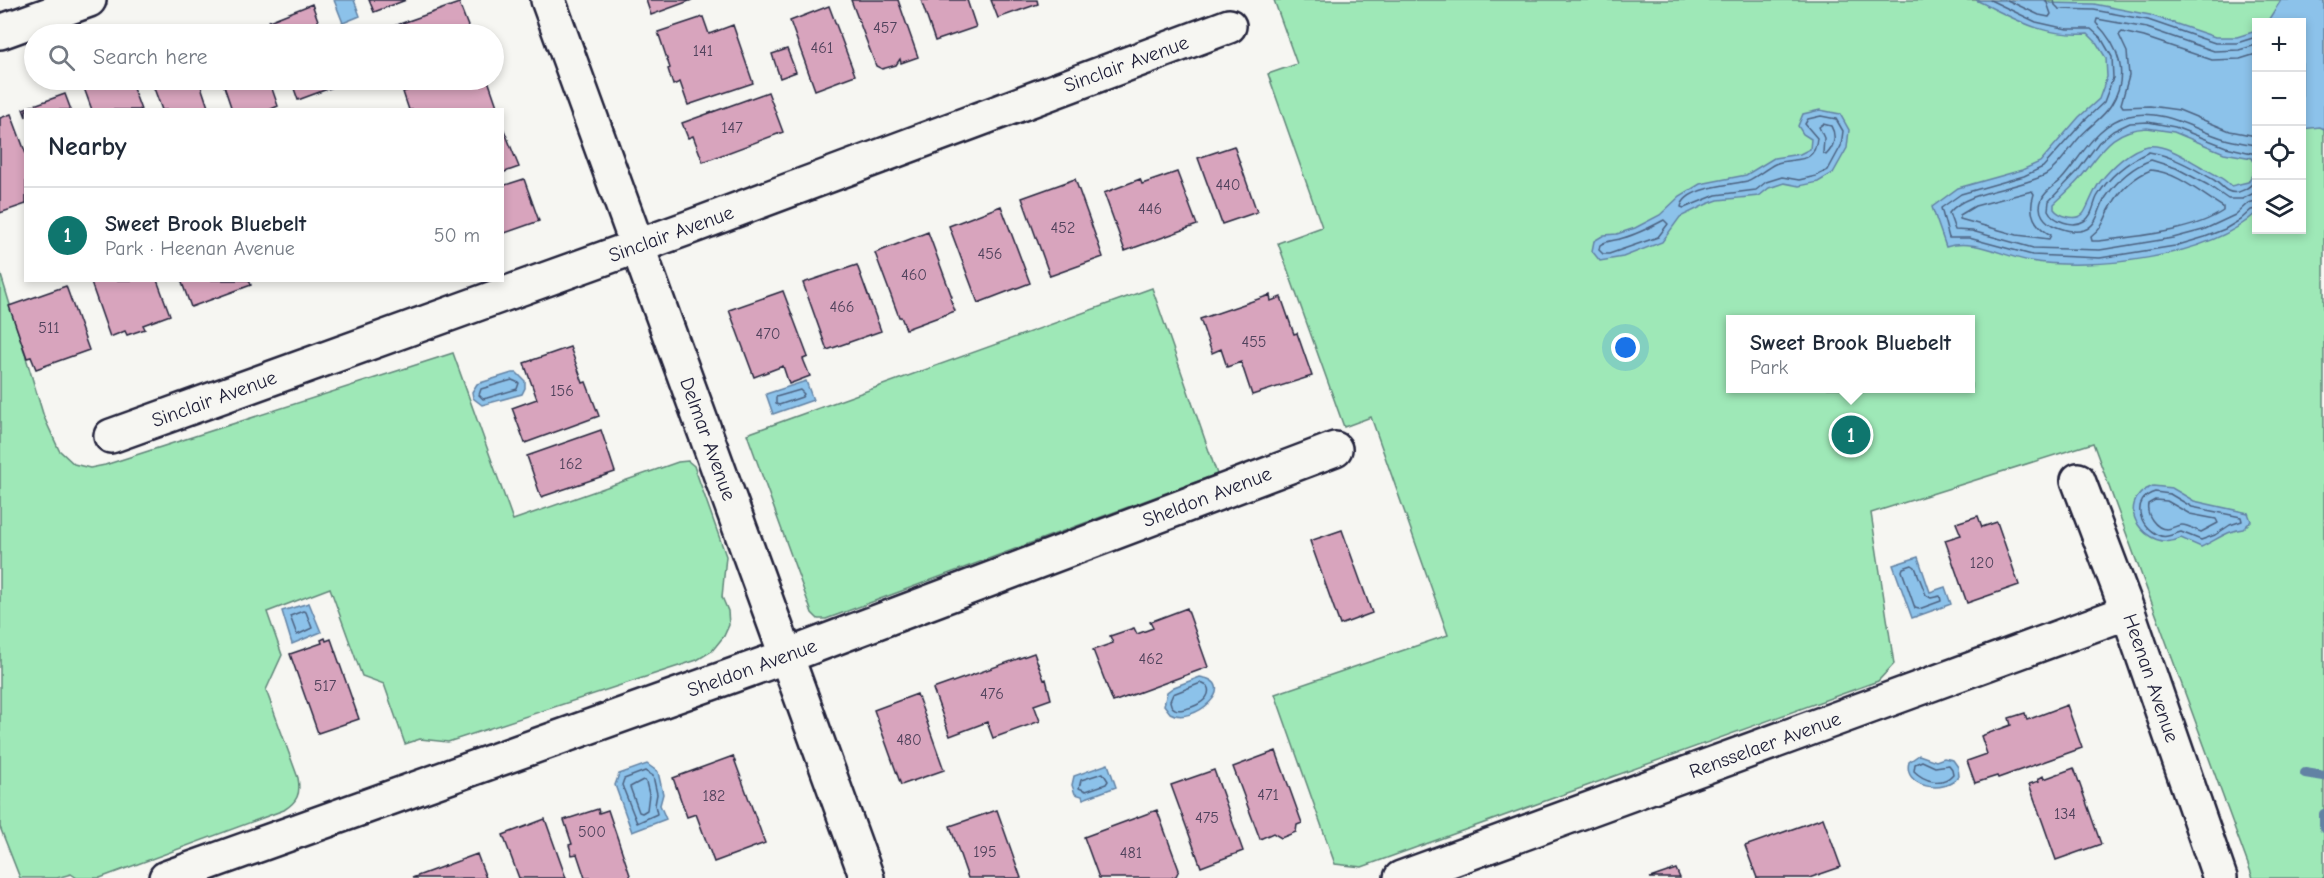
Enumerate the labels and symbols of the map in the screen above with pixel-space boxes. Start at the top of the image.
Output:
house number: 457 [873,19,897,37]
street label: Sinclair Avenue [1060,31,1192,97]
house number: 461 [811,39,833,57]
house number: 141 [693,42,713,60]
house number: 147 [721,119,743,137]
house number: 440 [1215,176,1241,194]
house number: 446 [1138,200,1162,218]
street label: Sinclair Avenue [605,201,737,267]
house number: 452 [1051,219,1075,237]
house number: 456 [977,245,1003,263]
house number: 460 [901,266,927,284]
house number: 466 [829,298,855,316]
house number: 511 [38,319,60,337]
house number: 470 [755,325,781,343]
house number: 455 [1241,333,1267,351]
your location [1611,333,1640,362]
street label: Sinclair Avenue [148,366,280,432]
street label: Delmar Avenue [675,374,741,504]
house number: 156 [550,382,574,400]
pin: 1 [1832,412,1870,458]
house number: 162 [559,455,583,473]
street label: Sheldon Avenue [1139,462,1275,532]
house number: 120 [1970,554,1994,572]
street label: Heenan Avenue [2118,611,2184,745]
street label: Sheldon Avenue [684,634,820,702]
house number: 462 [1139,650,1163,668]
house number: 517 [314,677,337,695]
house number: 476 [980,685,1004,703]
street label: Rensselaer Avenue [1686,707,1844,783]
house number: 480 [896,731,922,749]
house number: 471 [1257,786,1279,804]
house number: 182 [703,787,725,805]
house number: 134 [2054,805,2076,823]
house number: 475 [1195,809,1219,827]
house number: 500 [578,823,606,841]
house number: 195 [973,843,997,861]
house number: 481 [1120,844,1142,862]

